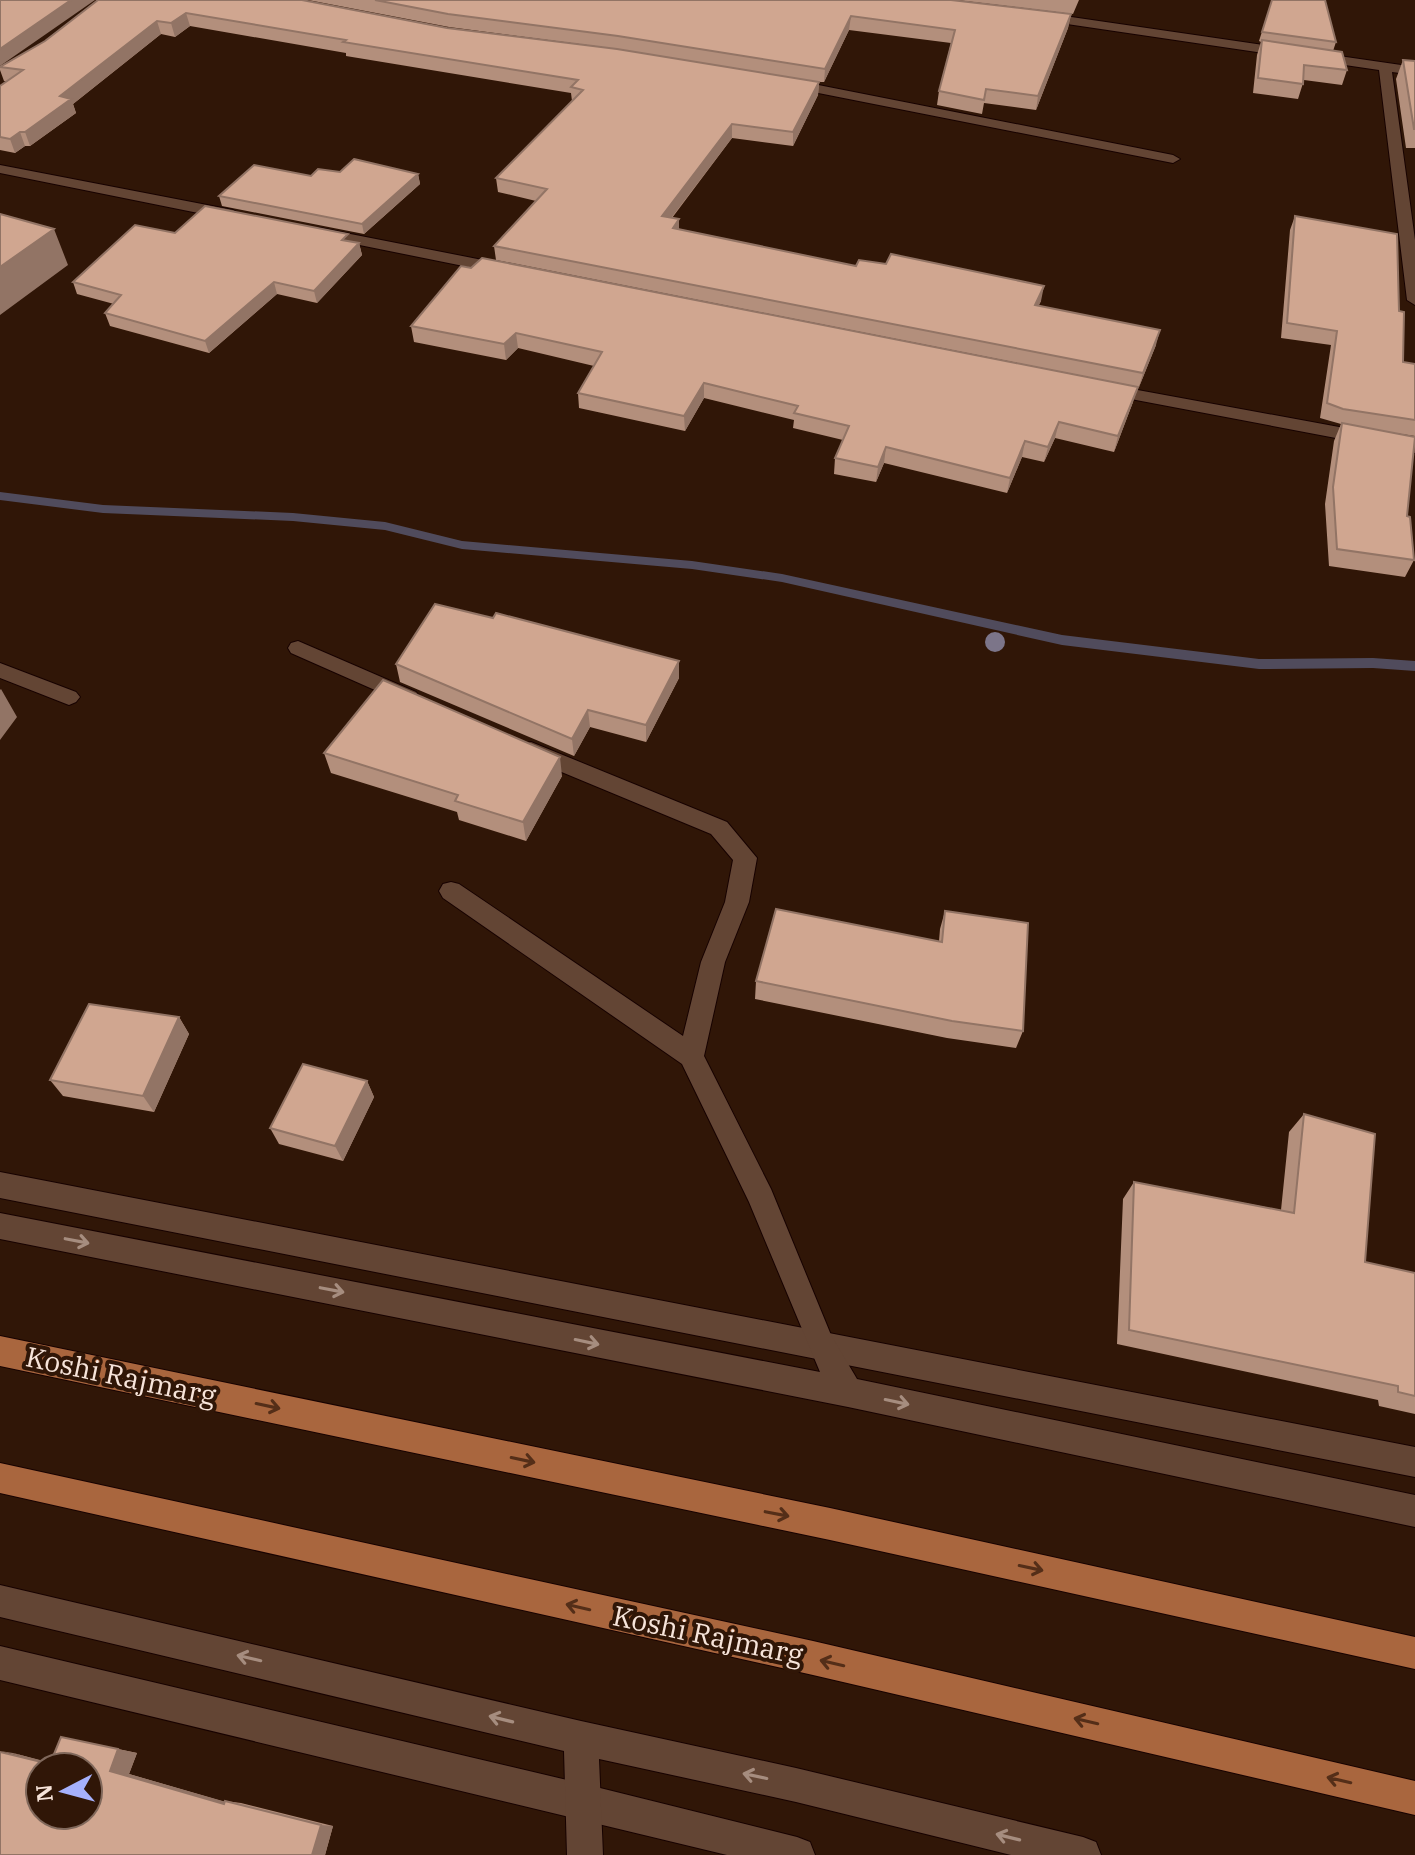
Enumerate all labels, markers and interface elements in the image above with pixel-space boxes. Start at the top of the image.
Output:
one-way arrow [63,1234,89,1249]
one-way arrow [319,1284,344,1299]
one-way arrow [573,1335,599,1350]
street label: Koshi Rajmarg [23,1337,220,1414]
one-way arrow [884,1395,909,1410]
one-way arrow [255,1399,281,1414]
one-way arrow [509,1454,535,1469]
one-way arrow [764,1507,789,1522]
one-way arrow [1018,1561,1044,1576]
street label: Koshi Rajmarg [610,1596,807,1673]
one-way arrow [566,1599,592,1614]
one-way arrow [236,1650,262,1665]
one-way arrow [820,1654,846,1669]
one-way arrow [489,1710,515,1725]
one-way arrow [1073,1713,1099,1728]
north arrow [24,1751,104,1831]
one-way arrow [743,1768,768,1783]
one-way arrow [1327,1772,1352,1787]
text: N [28,1783,59,1803]
one-way arrow [995,1828,1021,1843]

